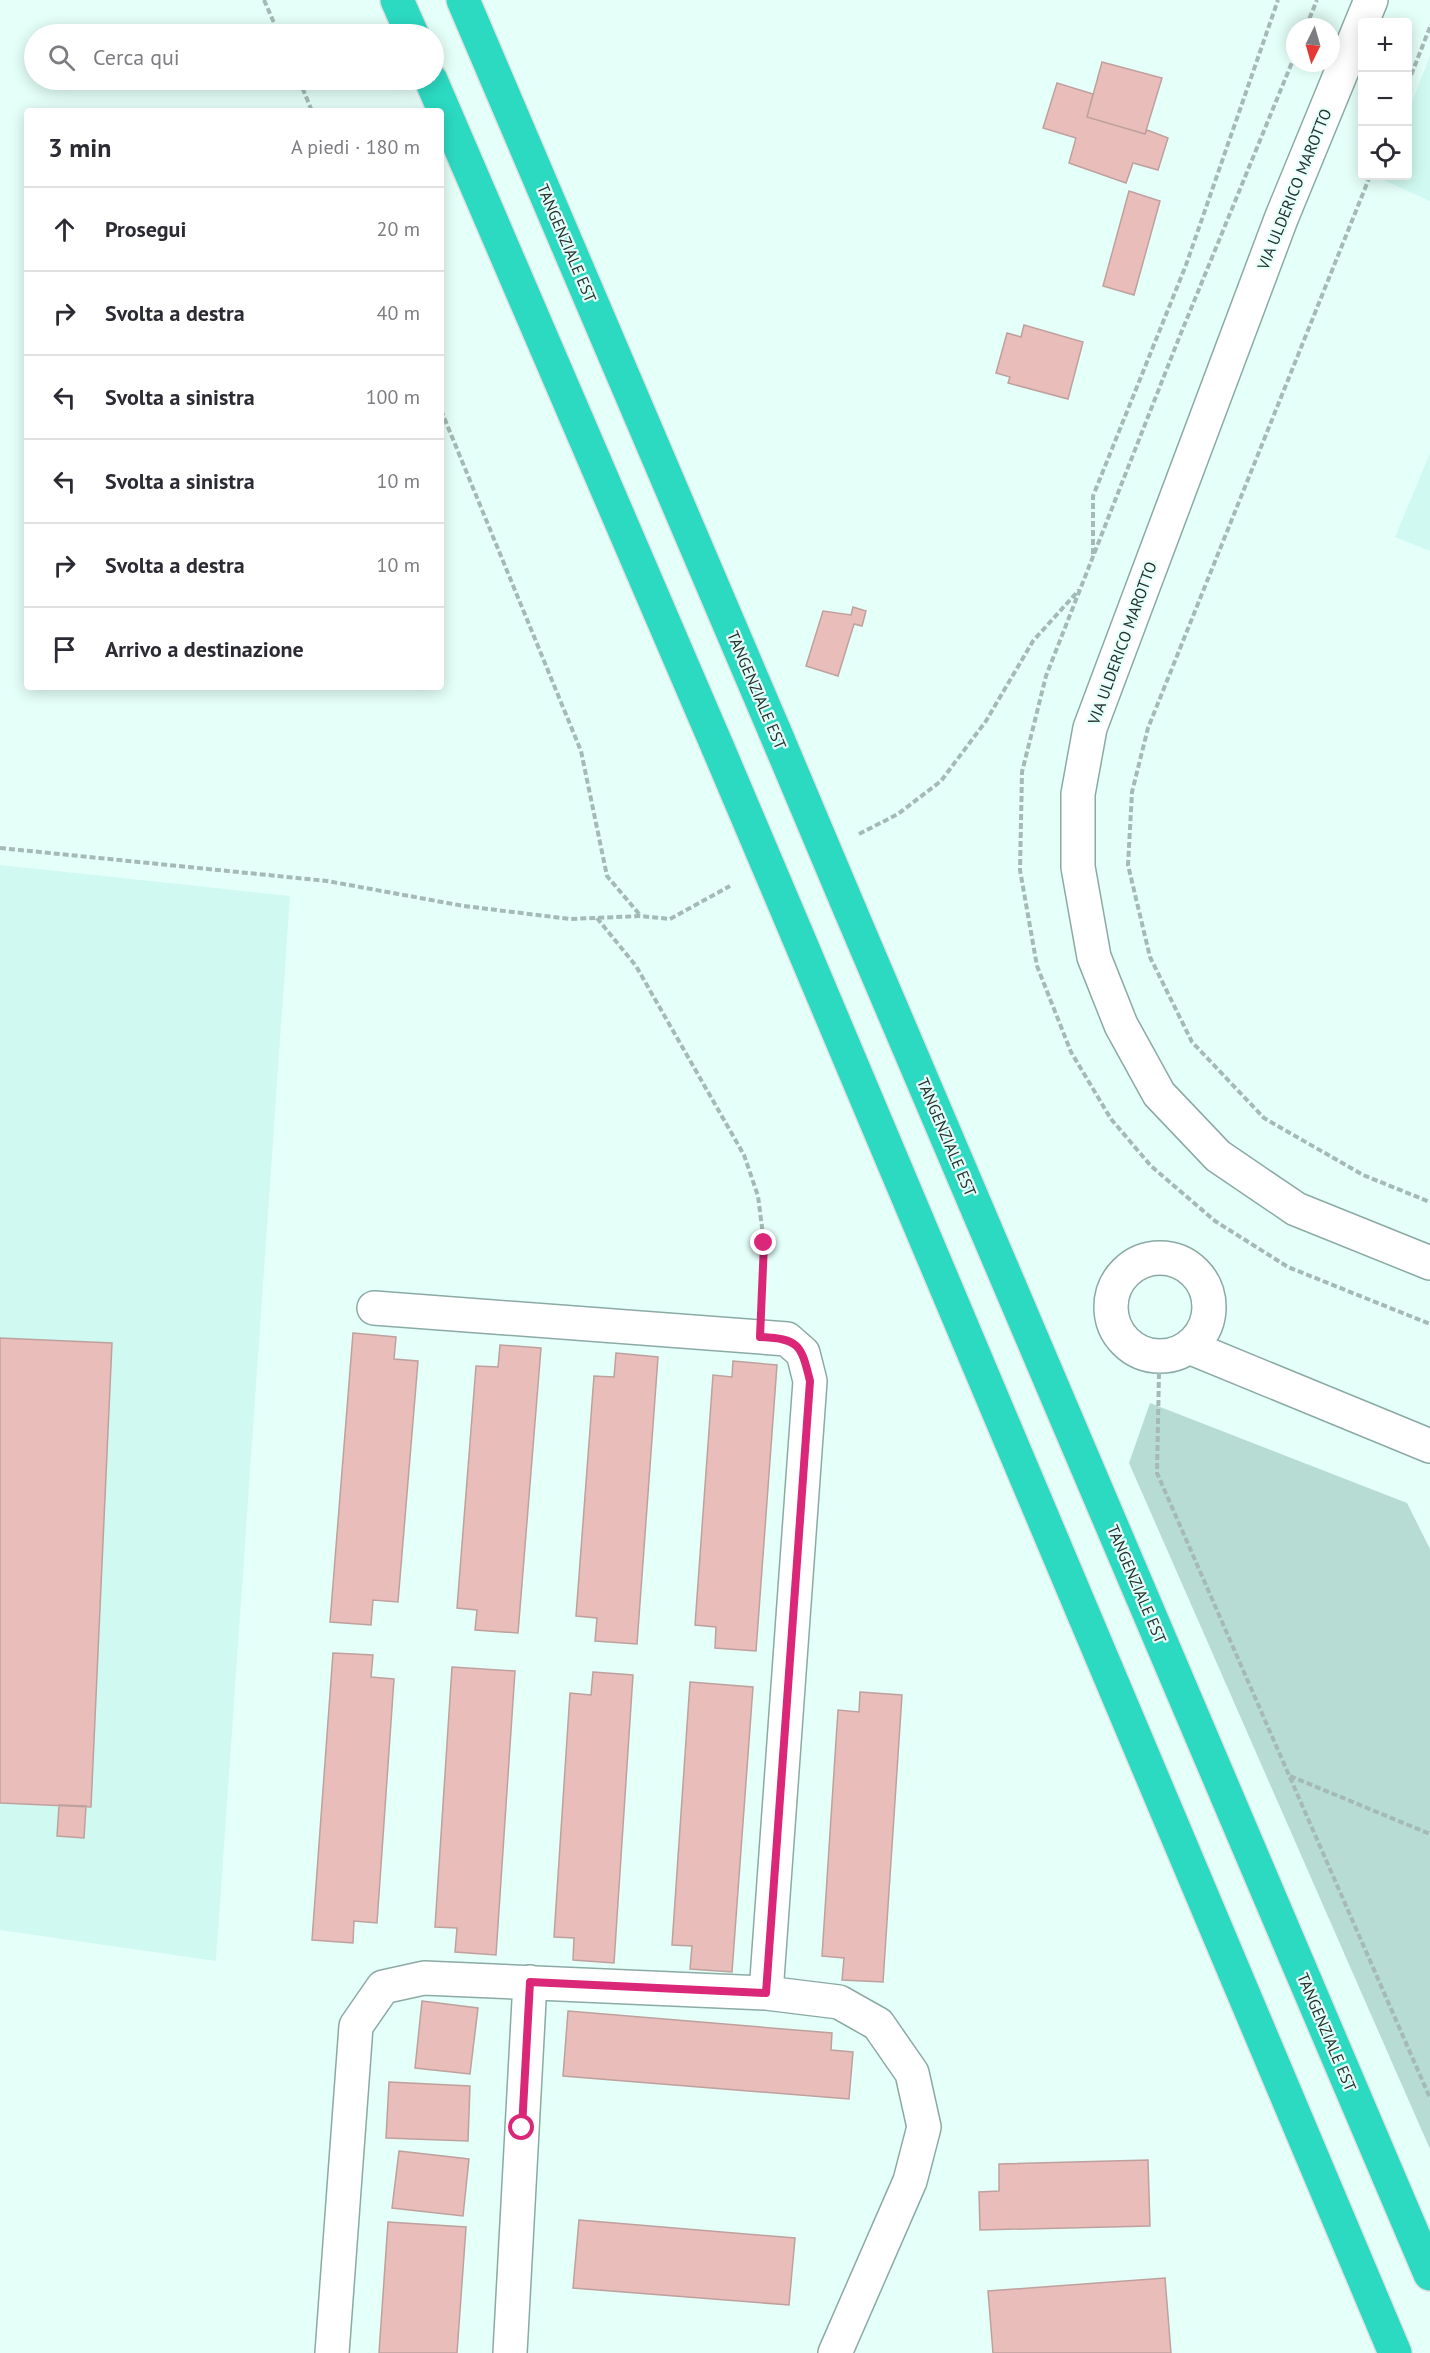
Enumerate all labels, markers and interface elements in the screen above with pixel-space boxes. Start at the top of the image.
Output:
north arrow [1286,18,1340,72]
map controls [1358,18,1412,180]
button: + [1358,18,1412,72]
search box [24,24,444,90]
icon: search [45,41,78,74]
text: Cerca qui [93,43,180,71]
button: − [1358,72,1412,126]
street label: VIA ULDERICO MAROTTO [1252,106,1335,273]
button: locate [1358,126,1412,180]
text: 3 min [48,131,111,164]
text: A piedi · 180 m [291,134,420,160]
street label: TANGENZIALE EST [533,181,601,305]
icon: ahead [48,213,81,246]
text: Prosegui [105,215,186,243]
text: 20 m [377,216,420,242]
icon: right [48,297,81,330]
text: Svolta a destra [105,299,245,327]
text: 40 m [377,300,420,326]
icon: left [48,381,81,414]
text: Svolta a sinistra [105,383,255,411]
text: 100 m [366,384,420,410]
icon: left [48,465,81,498]
text: Svolta a sinistra [105,467,255,495]
text: 10 m [377,468,420,494]
icon: right [48,549,81,582]
text: Svolta a destra [105,551,245,579]
text: 10 m [377,552,420,578]
street label: VIA ULDERICO MAROTTO [1083,559,1161,728]
street label: TANGENZIALE EST [723,628,791,752]
icon: arrive [48,633,81,666]
text: Arrivo a destinazione [105,635,304,663]
street label: TANGENZIALE EST [913,1075,981,1199]
route end [750,1229,776,1255]
street label: TANGENZIALE EST [1103,1522,1171,1646]
street label: TANGENZIALE EST [1293,1970,1361,2094]
route start [508,2114,534,2140]

